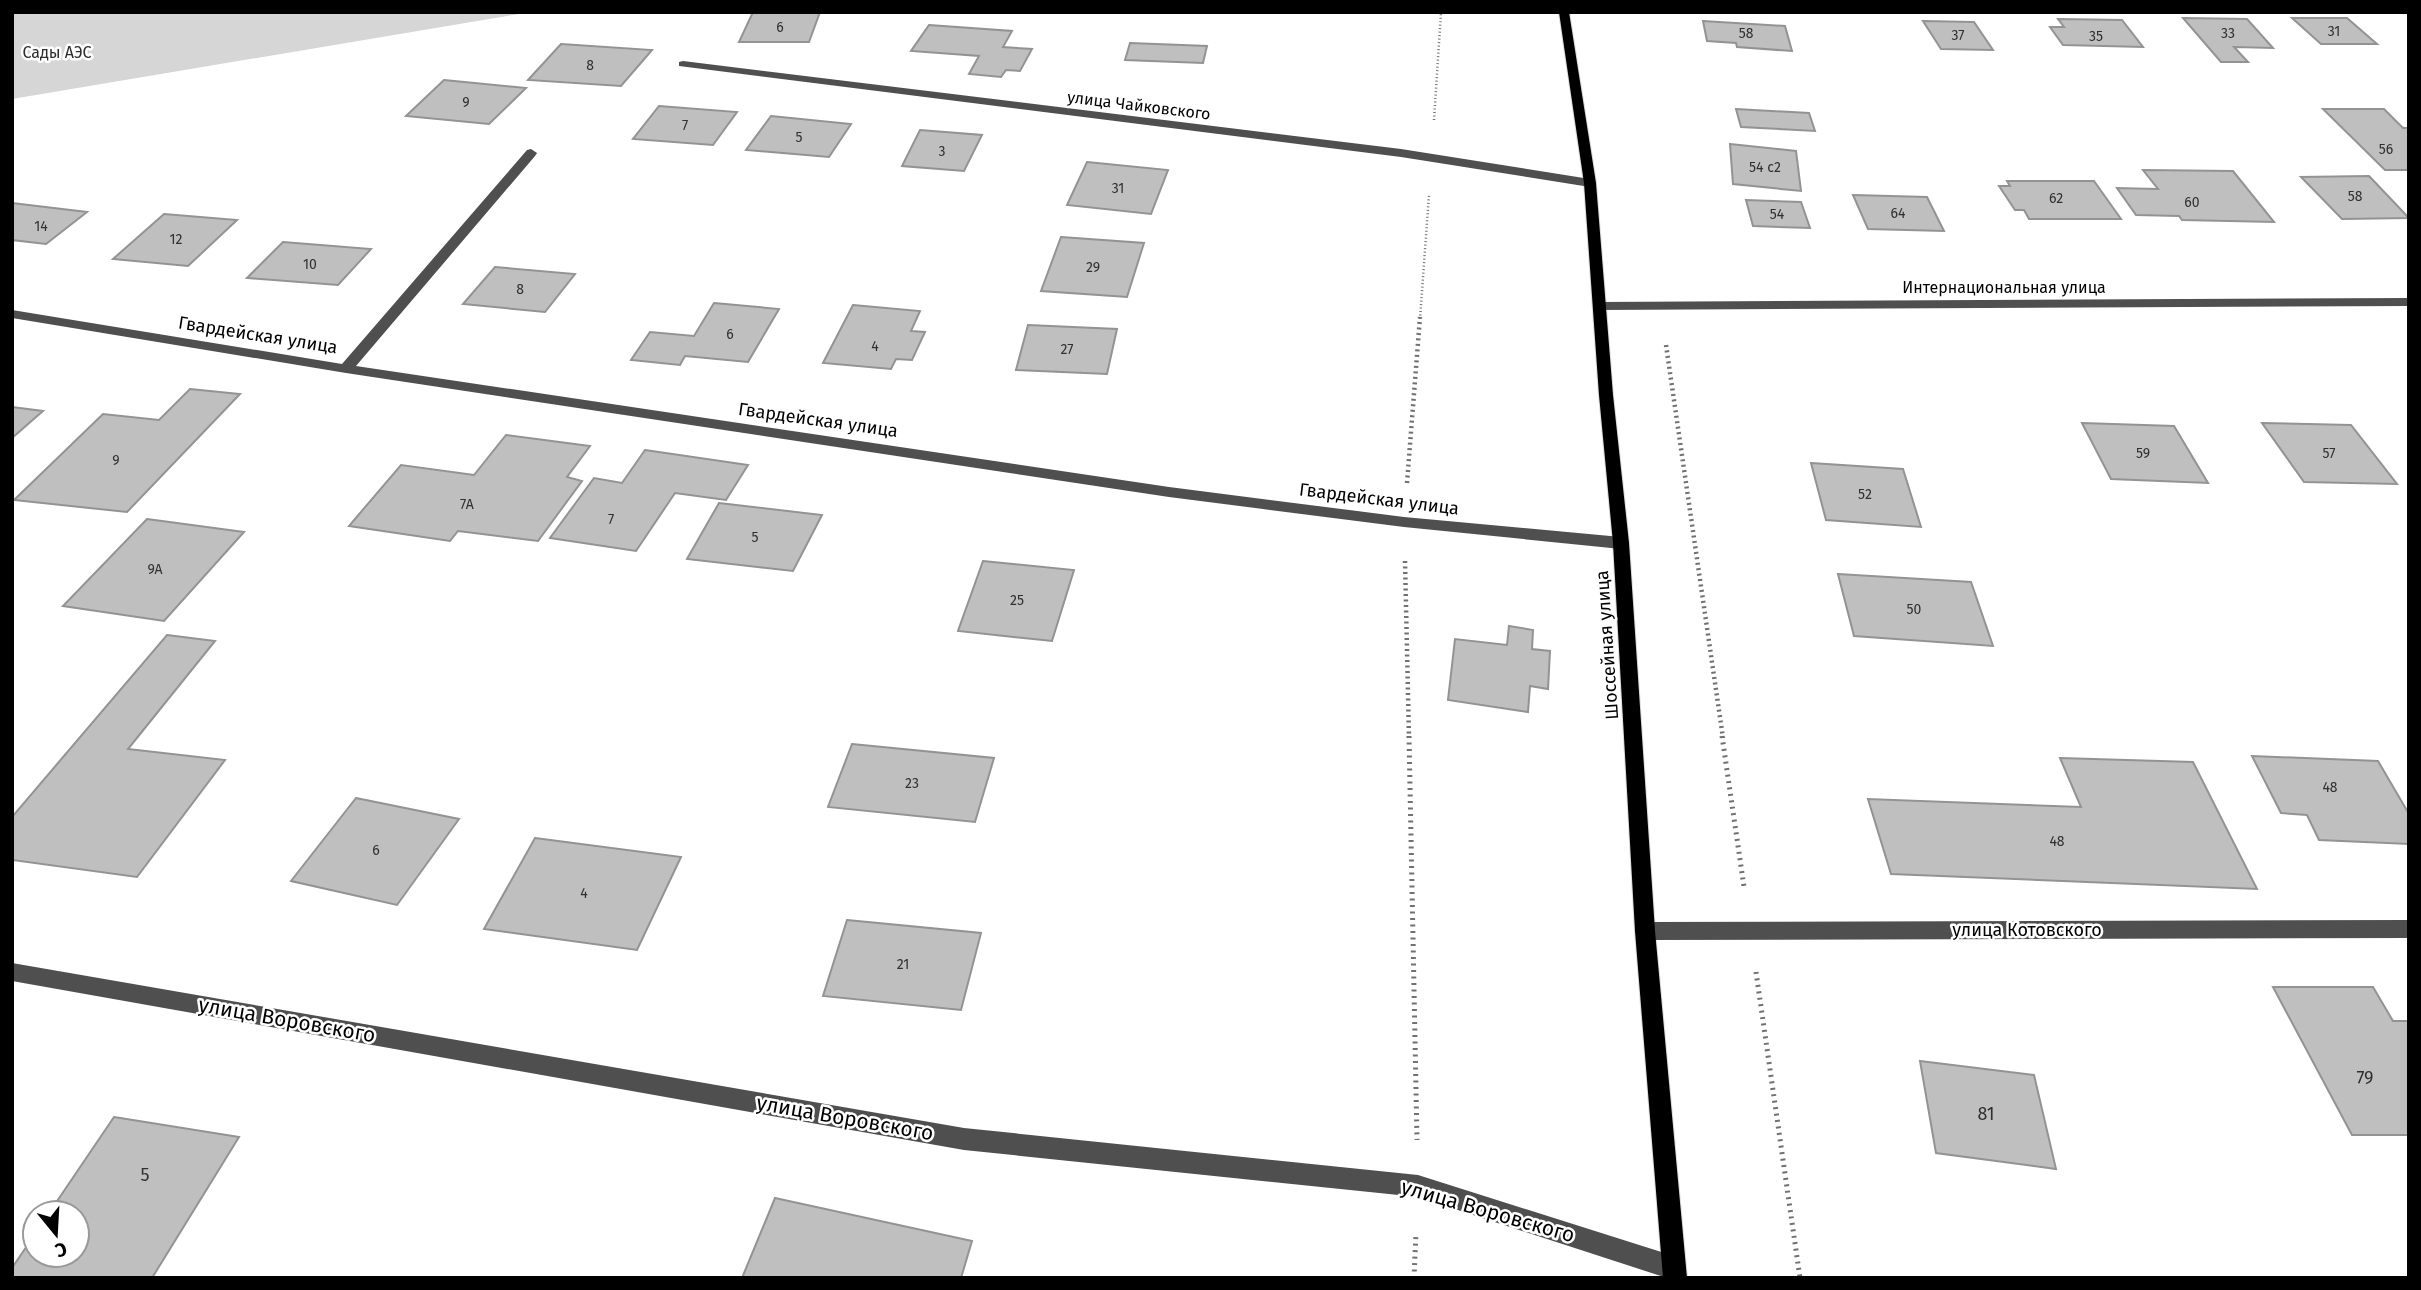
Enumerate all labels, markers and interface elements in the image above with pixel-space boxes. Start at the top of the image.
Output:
house number: 6 [776,19,784,36]
house number: 31 [2328,23,2340,40]
house number: 58 [1739,25,1754,42]
house number: 33 [2221,25,2235,42]
house number: 37 [1951,27,1965,44]
house number: 35 [2089,28,2103,45]
park label: Сады АЭС [22,43,92,62]
house number: 8 [586,57,594,74]
street label: улица Чайковского [1066,87,1212,124]
house number: 9 [462,94,470,111]
house number: 7 [682,117,688,134]
house number: 5 [795,129,803,146]
house number: 56 [2379,141,2393,158]
house number: 3 [939,143,946,160]
house number: 54 с2 [1749,159,1781,176]
house number: 31 [1112,180,1124,197]
house number: 58 [2348,188,2363,205]
house number: 62 [2049,190,2063,207]
house number: 60 [2184,194,2200,211]
house number: 64 [1891,205,1906,222]
house number: 54 [1770,206,1785,223]
house number: 14 [34,218,48,235]
house number: 12 [170,231,183,248]
house number: 10 [303,256,317,273]
house number: 29 [1086,259,1100,276]
street label: Интернациональная улица [1902,278,2106,297]
house number: 8 [516,281,524,298]
street label: Гвардейская улица [177,312,339,358]
house number: 6 [726,326,734,343]
house number: 4 [871,338,879,355]
house number: 27 [1060,341,1074,358]
street label: Гвардейская улица [737,398,899,442]
house number: 59 [2136,445,2150,462]
house number: 57 [2323,445,2335,462]
house number: 9 [112,452,120,469]
street label: Гвардейская улица [1298,478,1460,520]
house number: 52 [1858,486,1872,503]
house number: 7А [460,496,474,513]
house number: 7 [608,511,614,528]
house number: 5 [751,529,759,546]
house number: 9А [147,561,163,578]
street label: Шоссейная улица [1591,570,1623,720]
house number: 25 [1010,592,1024,609]
house number: 50 [1907,601,1922,618]
house number: 23 [905,775,919,792]
house number: 48 [2322,779,2338,796]
house number: 48 [2049,833,2065,850]
house number: 6 [372,842,380,859]
house number: 4 [580,885,588,902]
street label: улица Котовского [1952,919,2102,941]
house number: 21 [897,956,909,973]
street label: улица Воровского [196,992,378,1048]
house number: 79 [2356,1067,2374,1089]
street label: улица Воровского [754,1090,936,1146]
house number: 81 [1977,1103,1995,1125]
house number: 5 [140,1164,150,1186]
street label: улица Воровского [1398,1174,1578,1248]
north arrow [21,1199,91,1269]
text: С [52,1237,70,1262]

